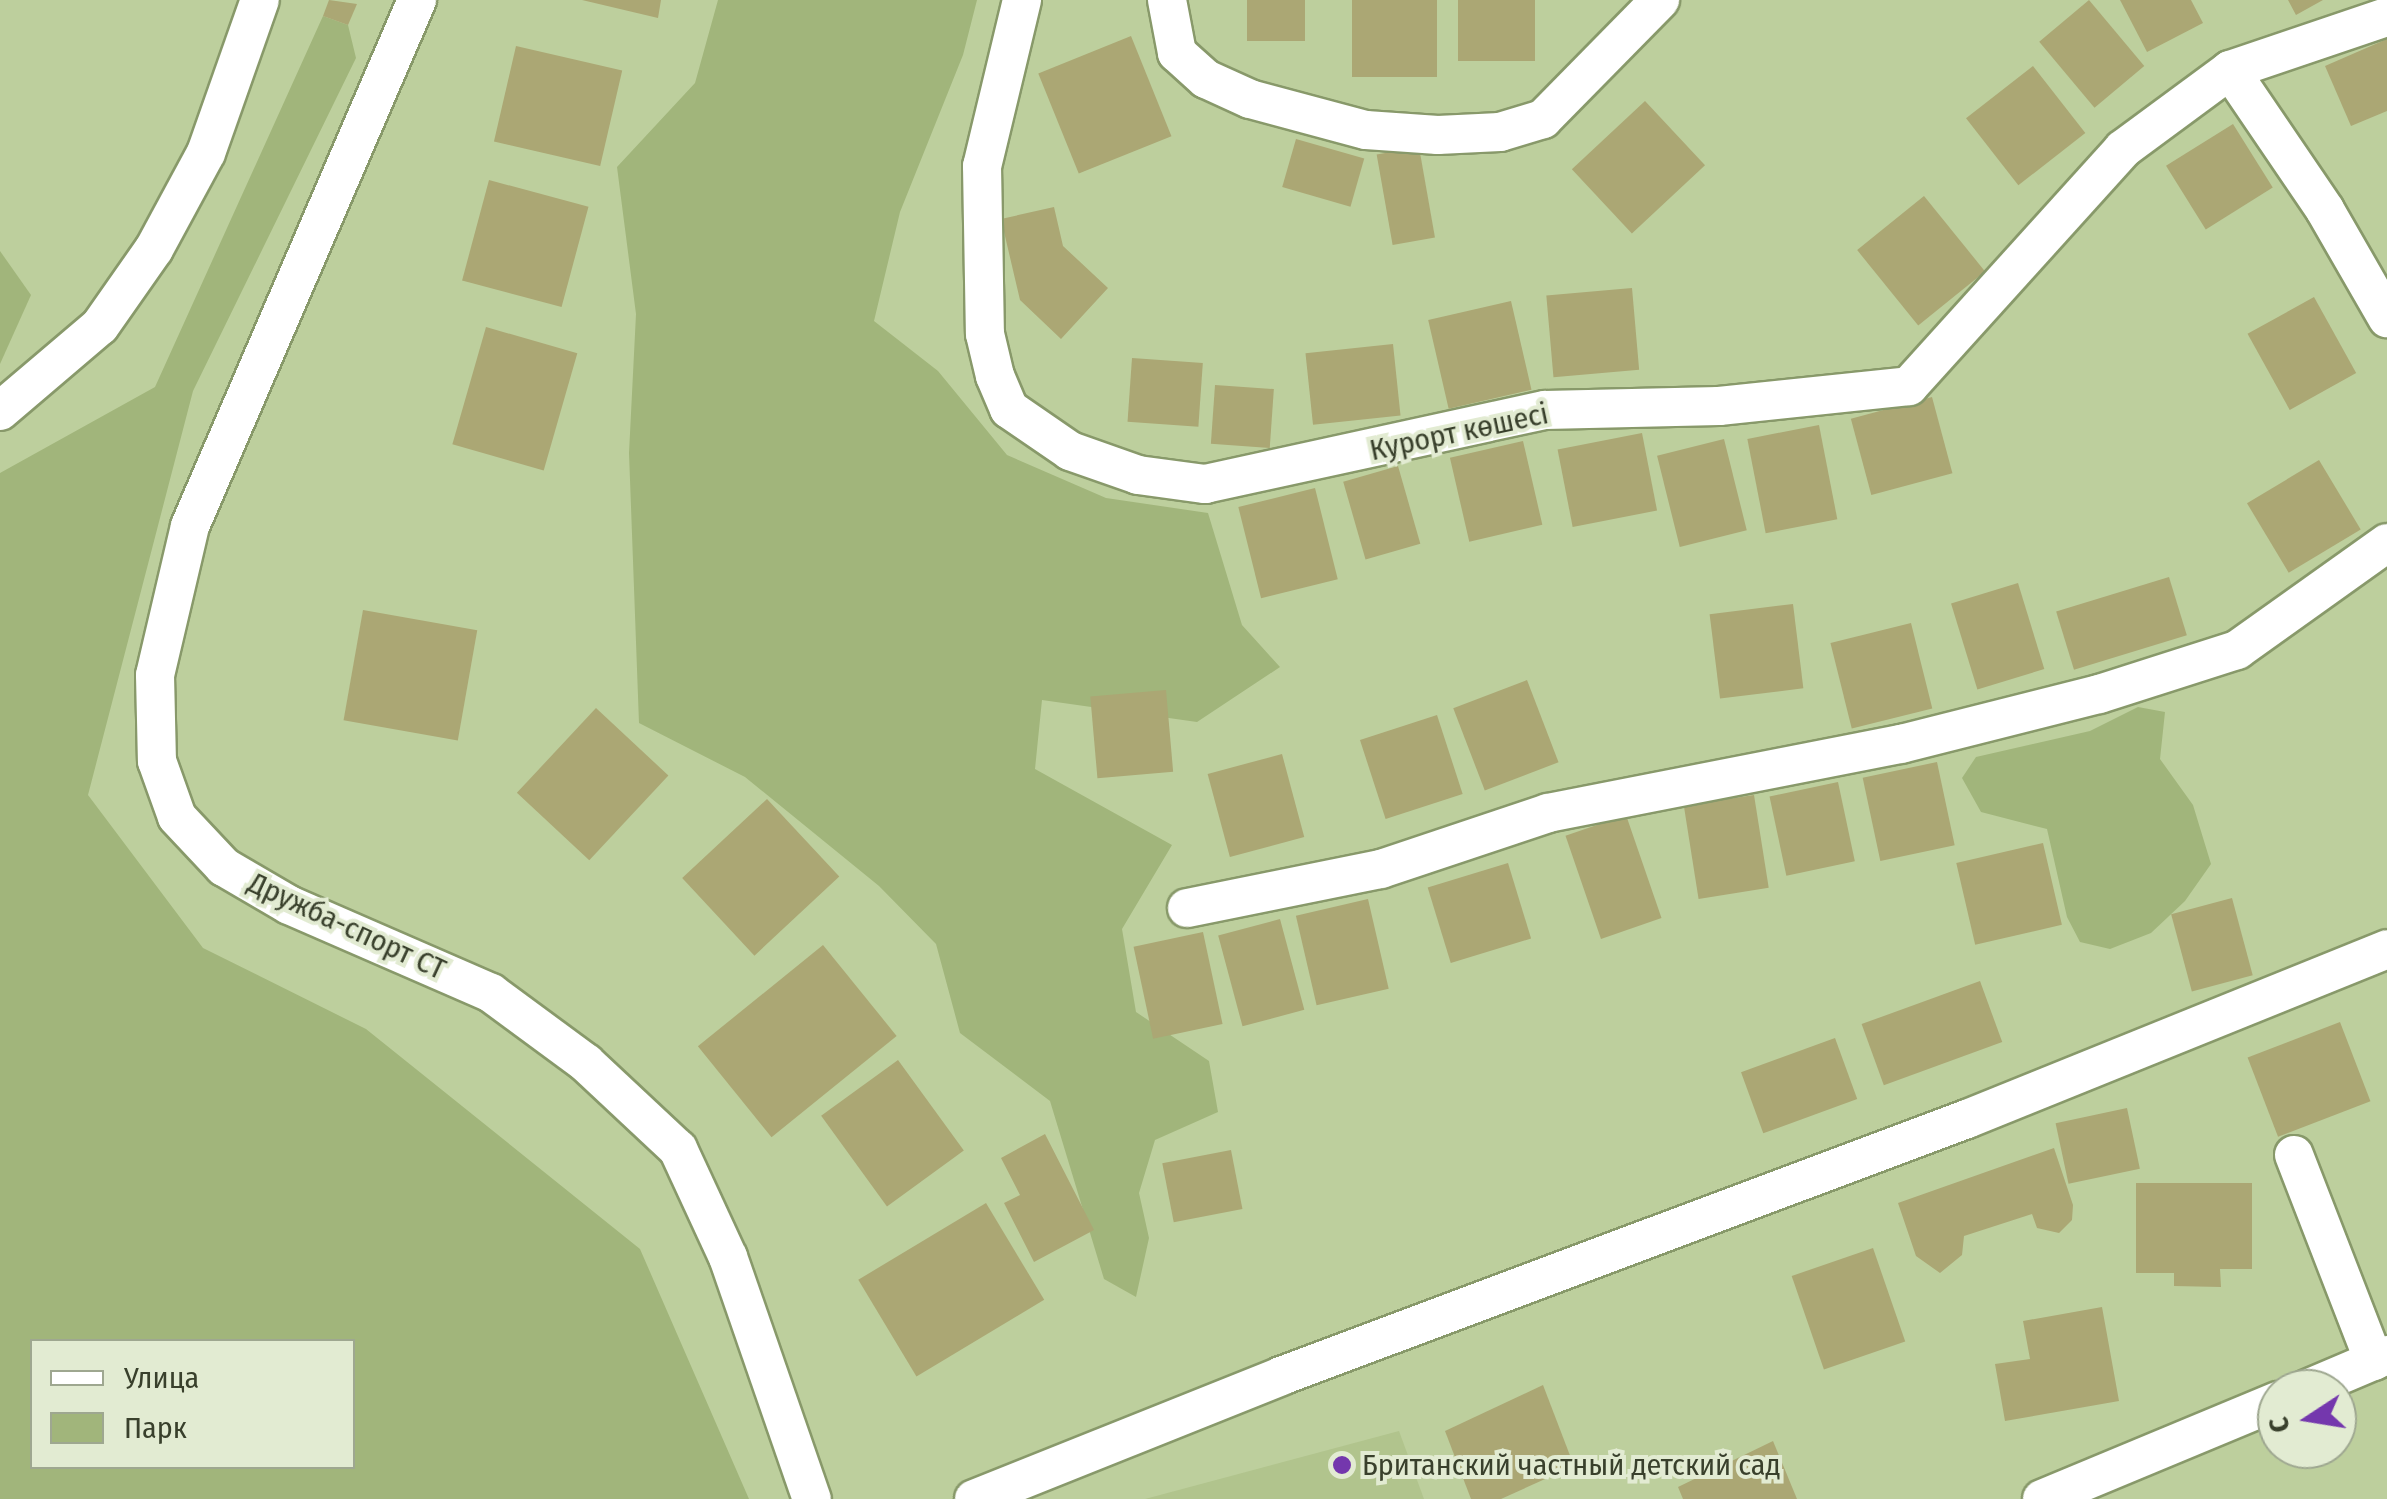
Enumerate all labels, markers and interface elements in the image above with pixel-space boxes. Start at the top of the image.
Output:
street label: Курорт көшесі [1366,396,1552,468]
street label: Дружба-спорт СТ [243,865,451,987]
legend [30,1339,355,1469]
text: Улица [124,1360,199,1396]
north arrow [2257,1369,2357,1469]
text: Парк [124,1410,187,1446]
text: С [2261,1414,2297,1436]
place label: Британский частный детский сад [1362,1447,1781,1483]
marker: Британский частный детский сад [1331,1454,1353,1476]

